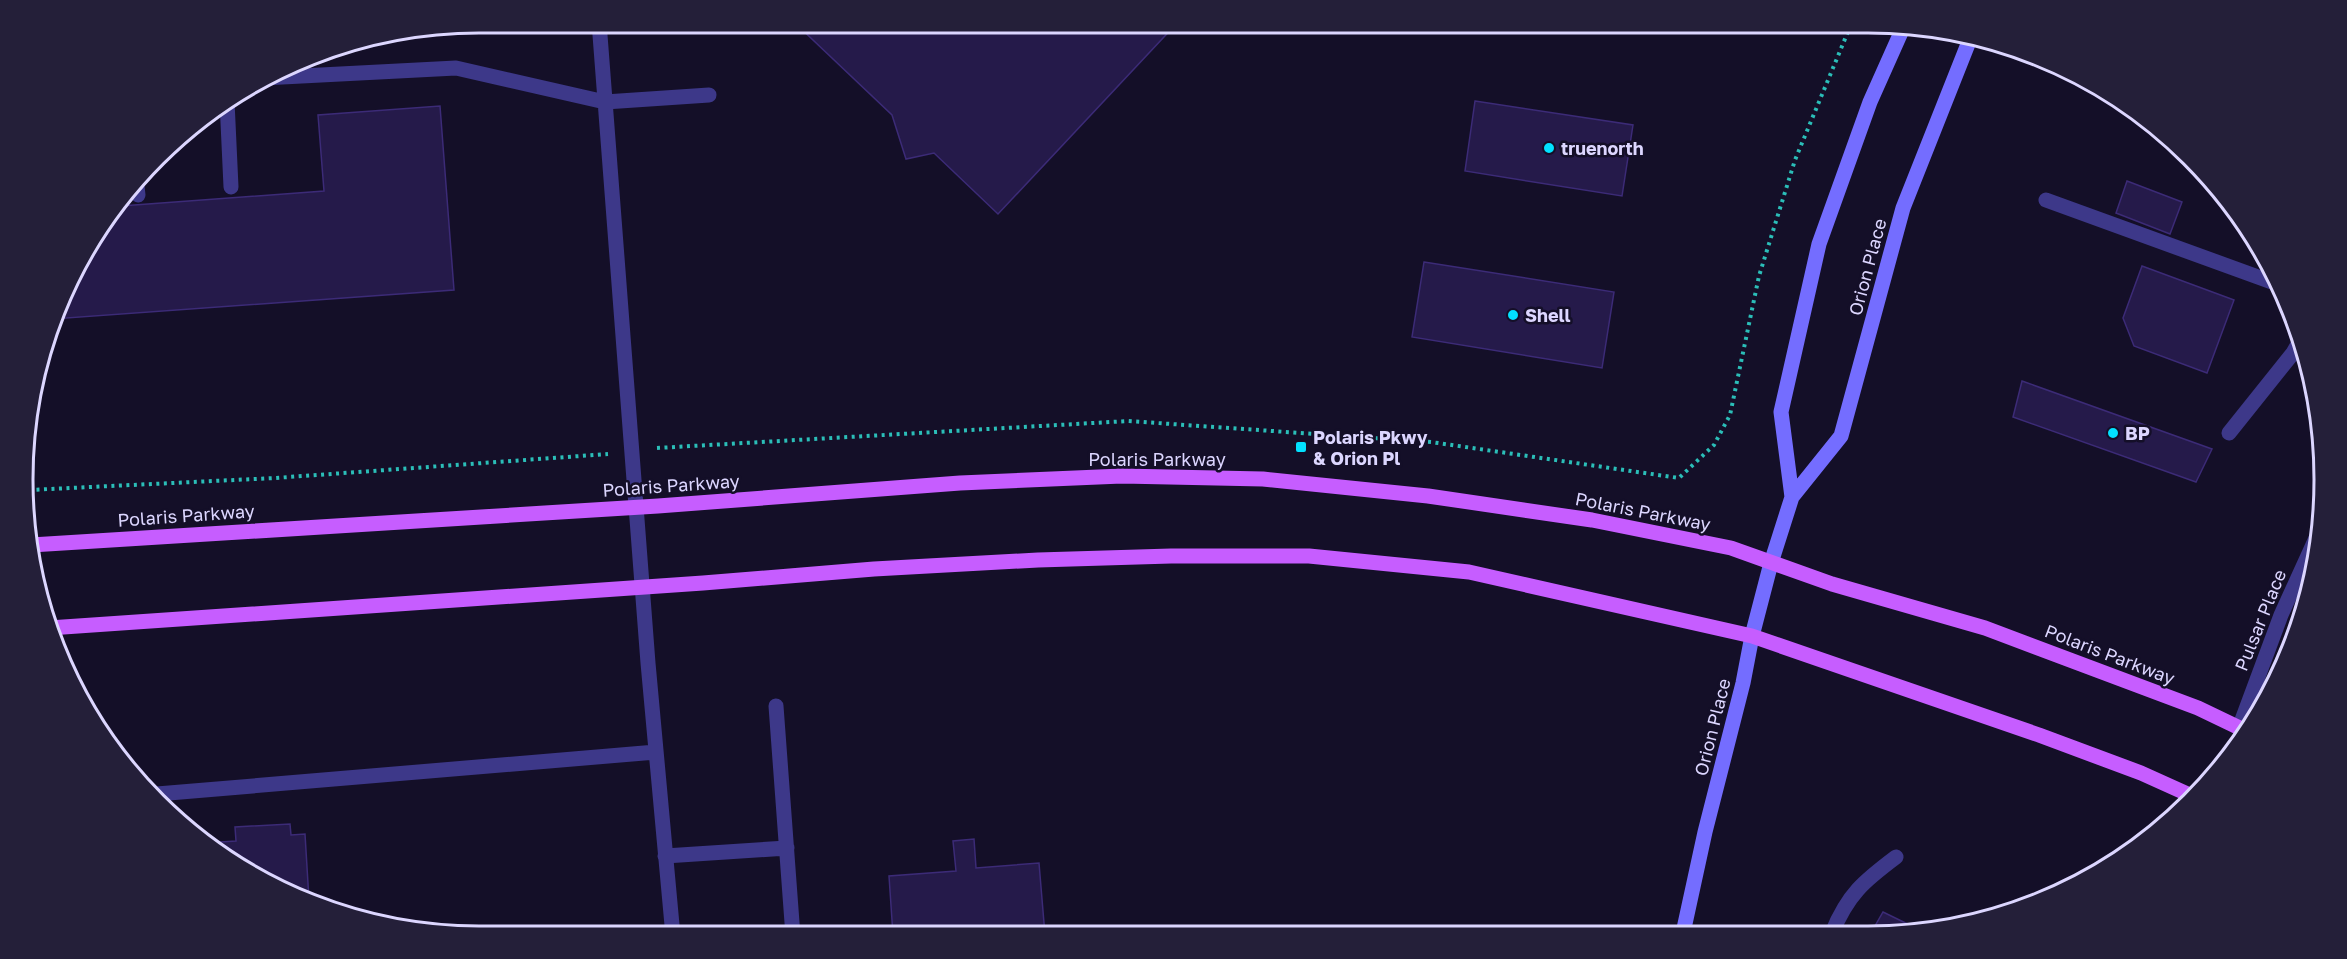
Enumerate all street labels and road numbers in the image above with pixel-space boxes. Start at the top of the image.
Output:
street label: Orion Place [1843,216,1891,318]
street label: Polaris Parkway [1088,448,1226,470]
street label: Polaris Parkway [602,469,740,501]
street label: Polaris Parkway [1573,487,1713,535]
street label: Polaris Parkway [117,499,255,531]
street label: Pulsar Place [2230,566,2290,674]
street label: Polaris Parkway [2042,619,2178,689]
street label: Orion Place [1689,676,1735,778]

